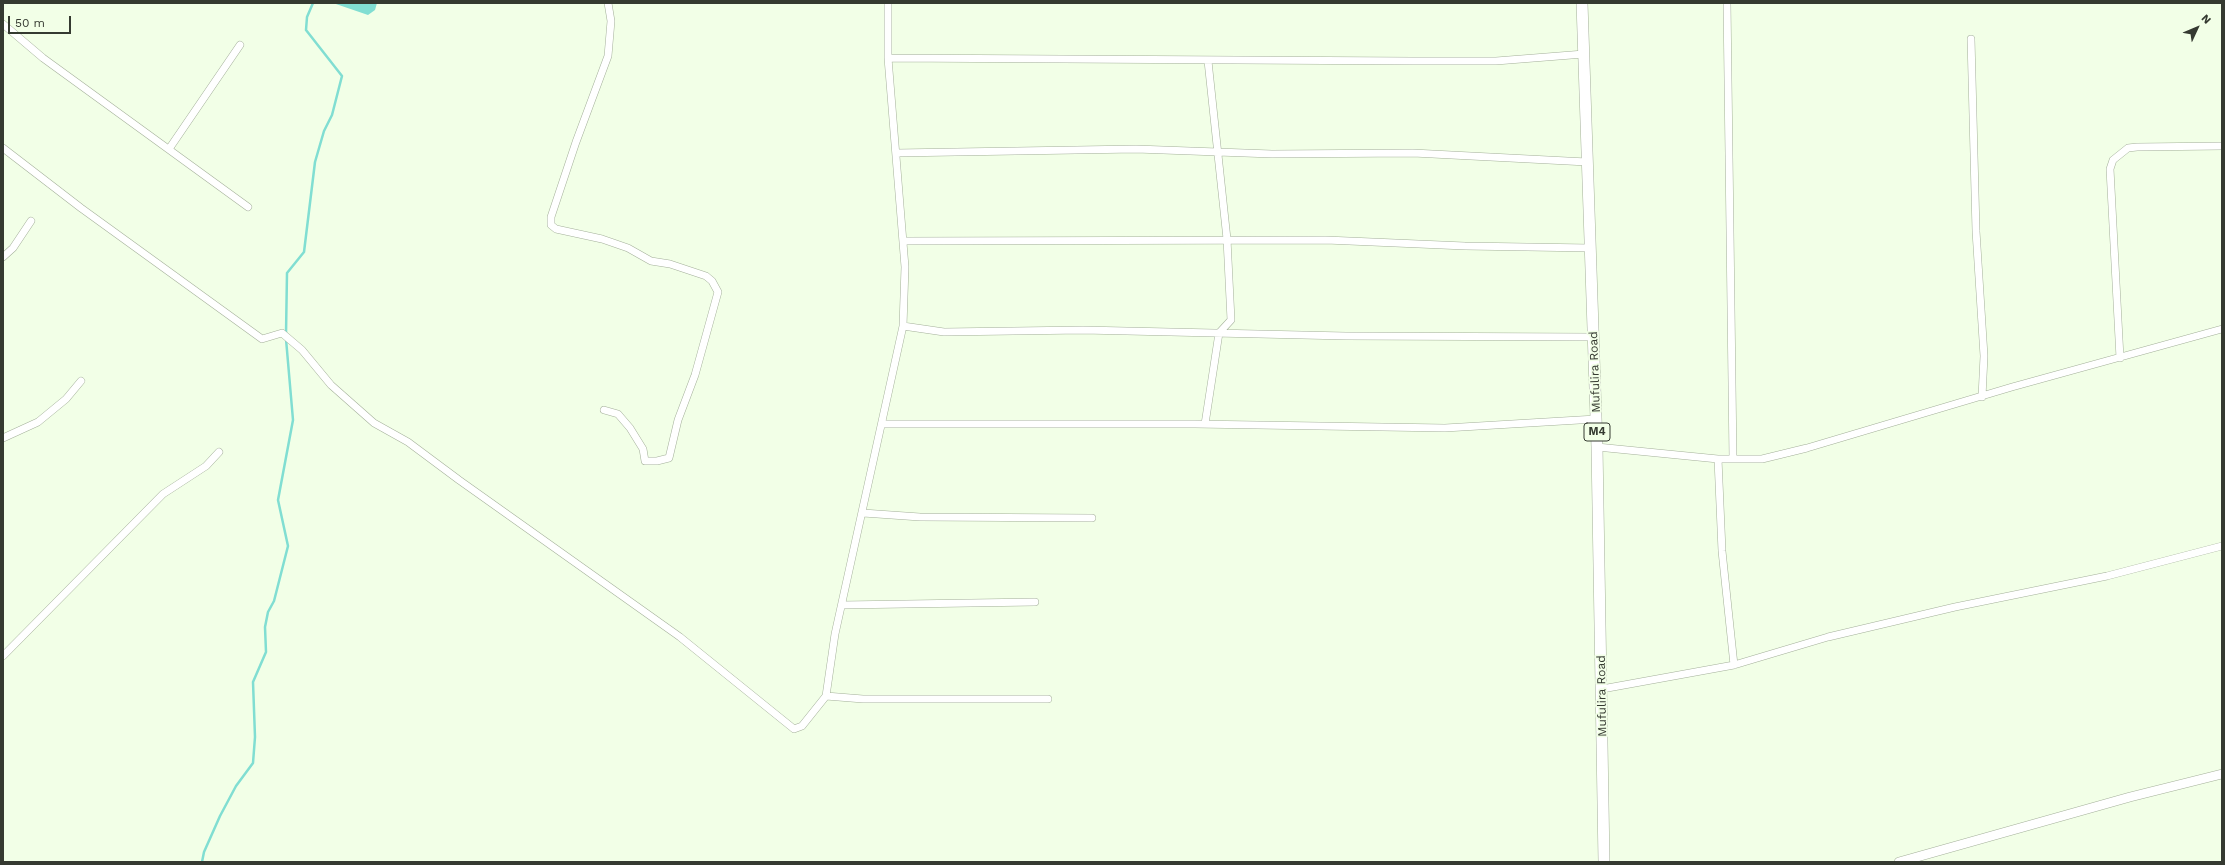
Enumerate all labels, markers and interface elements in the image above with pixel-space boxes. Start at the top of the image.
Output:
scale bar [10,8,73,34]
north arrow [2177,8,2217,48]
text: N [2198,12,2214,27]
text: 50 m [15,16,45,30]
street label: Mufulira Road [1586,331,1604,413]
road number: M4 [1584,423,1610,441]
street label: Mufulira Road [1594,655,1610,737]

